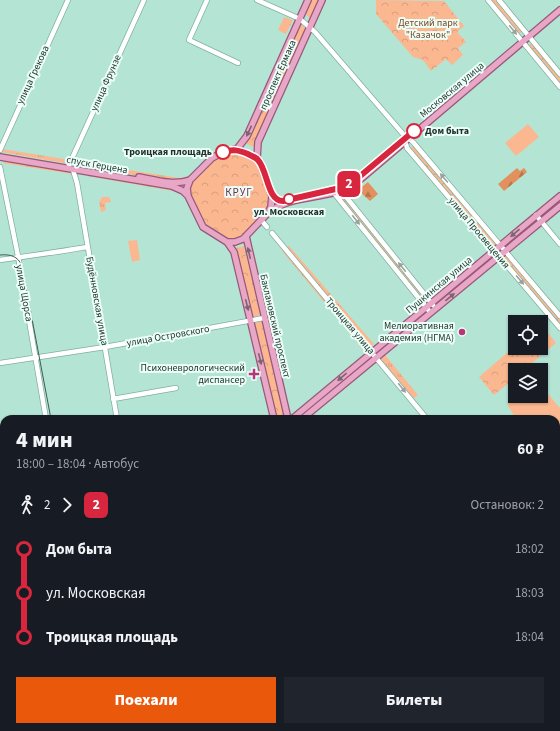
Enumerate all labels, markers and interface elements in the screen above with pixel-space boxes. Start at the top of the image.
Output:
park label: Детский парк "Казачок" [398,16,458,42]
one-way arrow [509,25,518,36]
street label: проспект Ермака [256,38,300,112]
street label: улица Грекова [13,43,53,107]
street label: улица Фрунзе [87,52,125,114]
street label: Московская улица [417,59,487,121]
marker: Дом быта [406,123,422,139]
place label: Дом быта [425,124,469,138]
one-way arrow [246,126,252,137]
marker: Троицкая площадь [215,144,231,160]
place label: Троицкая площадь [124,145,212,159]
street label: спуск Герцена [65,153,129,177]
line badge: 2 [336,171,362,197]
one-way arrow [440,173,449,184]
text: 2 [345,174,353,194]
district label: КРУГ [225,185,253,200]
marker: ул. Московская [283,193,295,205]
street label: улица Просвещения [445,194,513,272]
place label: ул. Московская [254,205,324,219]
one-way arrow [352,215,361,226]
one-way arrow [510,228,521,237]
one-way arrow [245,247,251,259]
street label: Пушкинская улица [403,253,475,317]
street label: Будённовская улица [82,255,112,347]
one-way arrow [398,262,407,272]
street label: улица Щорса [12,263,36,323]
street label: Баклановский проспект [256,273,294,380]
one-way arrow [515,275,524,286]
one-way arrow [444,292,455,301]
street label: Троицкая улица [322,295,378,357]
one-way arrow [244,299,250,312]
map controls [508,315,548,403]
button: locate [508,315,548,355]
place label: Мелиоративная академия (НГМА) [379,319,454,345]
street label: улица Островского [126,322,210,350]
marker: Мелиоративная академия (НГМА) [457,327,467,337]
one-way arrow [257,353,263,366]
place label: Психоневрологический диспансер [141,361,245,387]
button: layers [508,363,548,403]
marker: Психоневрологический диспансер [248,368,260,380]
one-way arrow [337,373,348,382]
one-way arrow [397,382,406,393]
text: 4 мин [16,424,73,456]
text: 60 ₽ [517,439,544,460]
text: 18:00 – 18:04 · Автобус [16,455,139,473]
icon: walk [16,494,38,516]
icon: forward [56,494,78,516]
text: 2 [92,495,100,515]
text: 2 [44,496,50,514]
text: Остановок: 2 [471,496,544,514]
text: Дом быта [46,539,112,560]
text: 18:02 [515,540,544,558]
text: ул. Московская [46,583,146,604]
text: 18:03 [515,584,544,602]
text: Троицкая площадь [46,627,178,648]
text: 18:04 [515,628,544,646]
button: Поехали [16,677,276,723]
button: Билеты [284,677,544,723]

